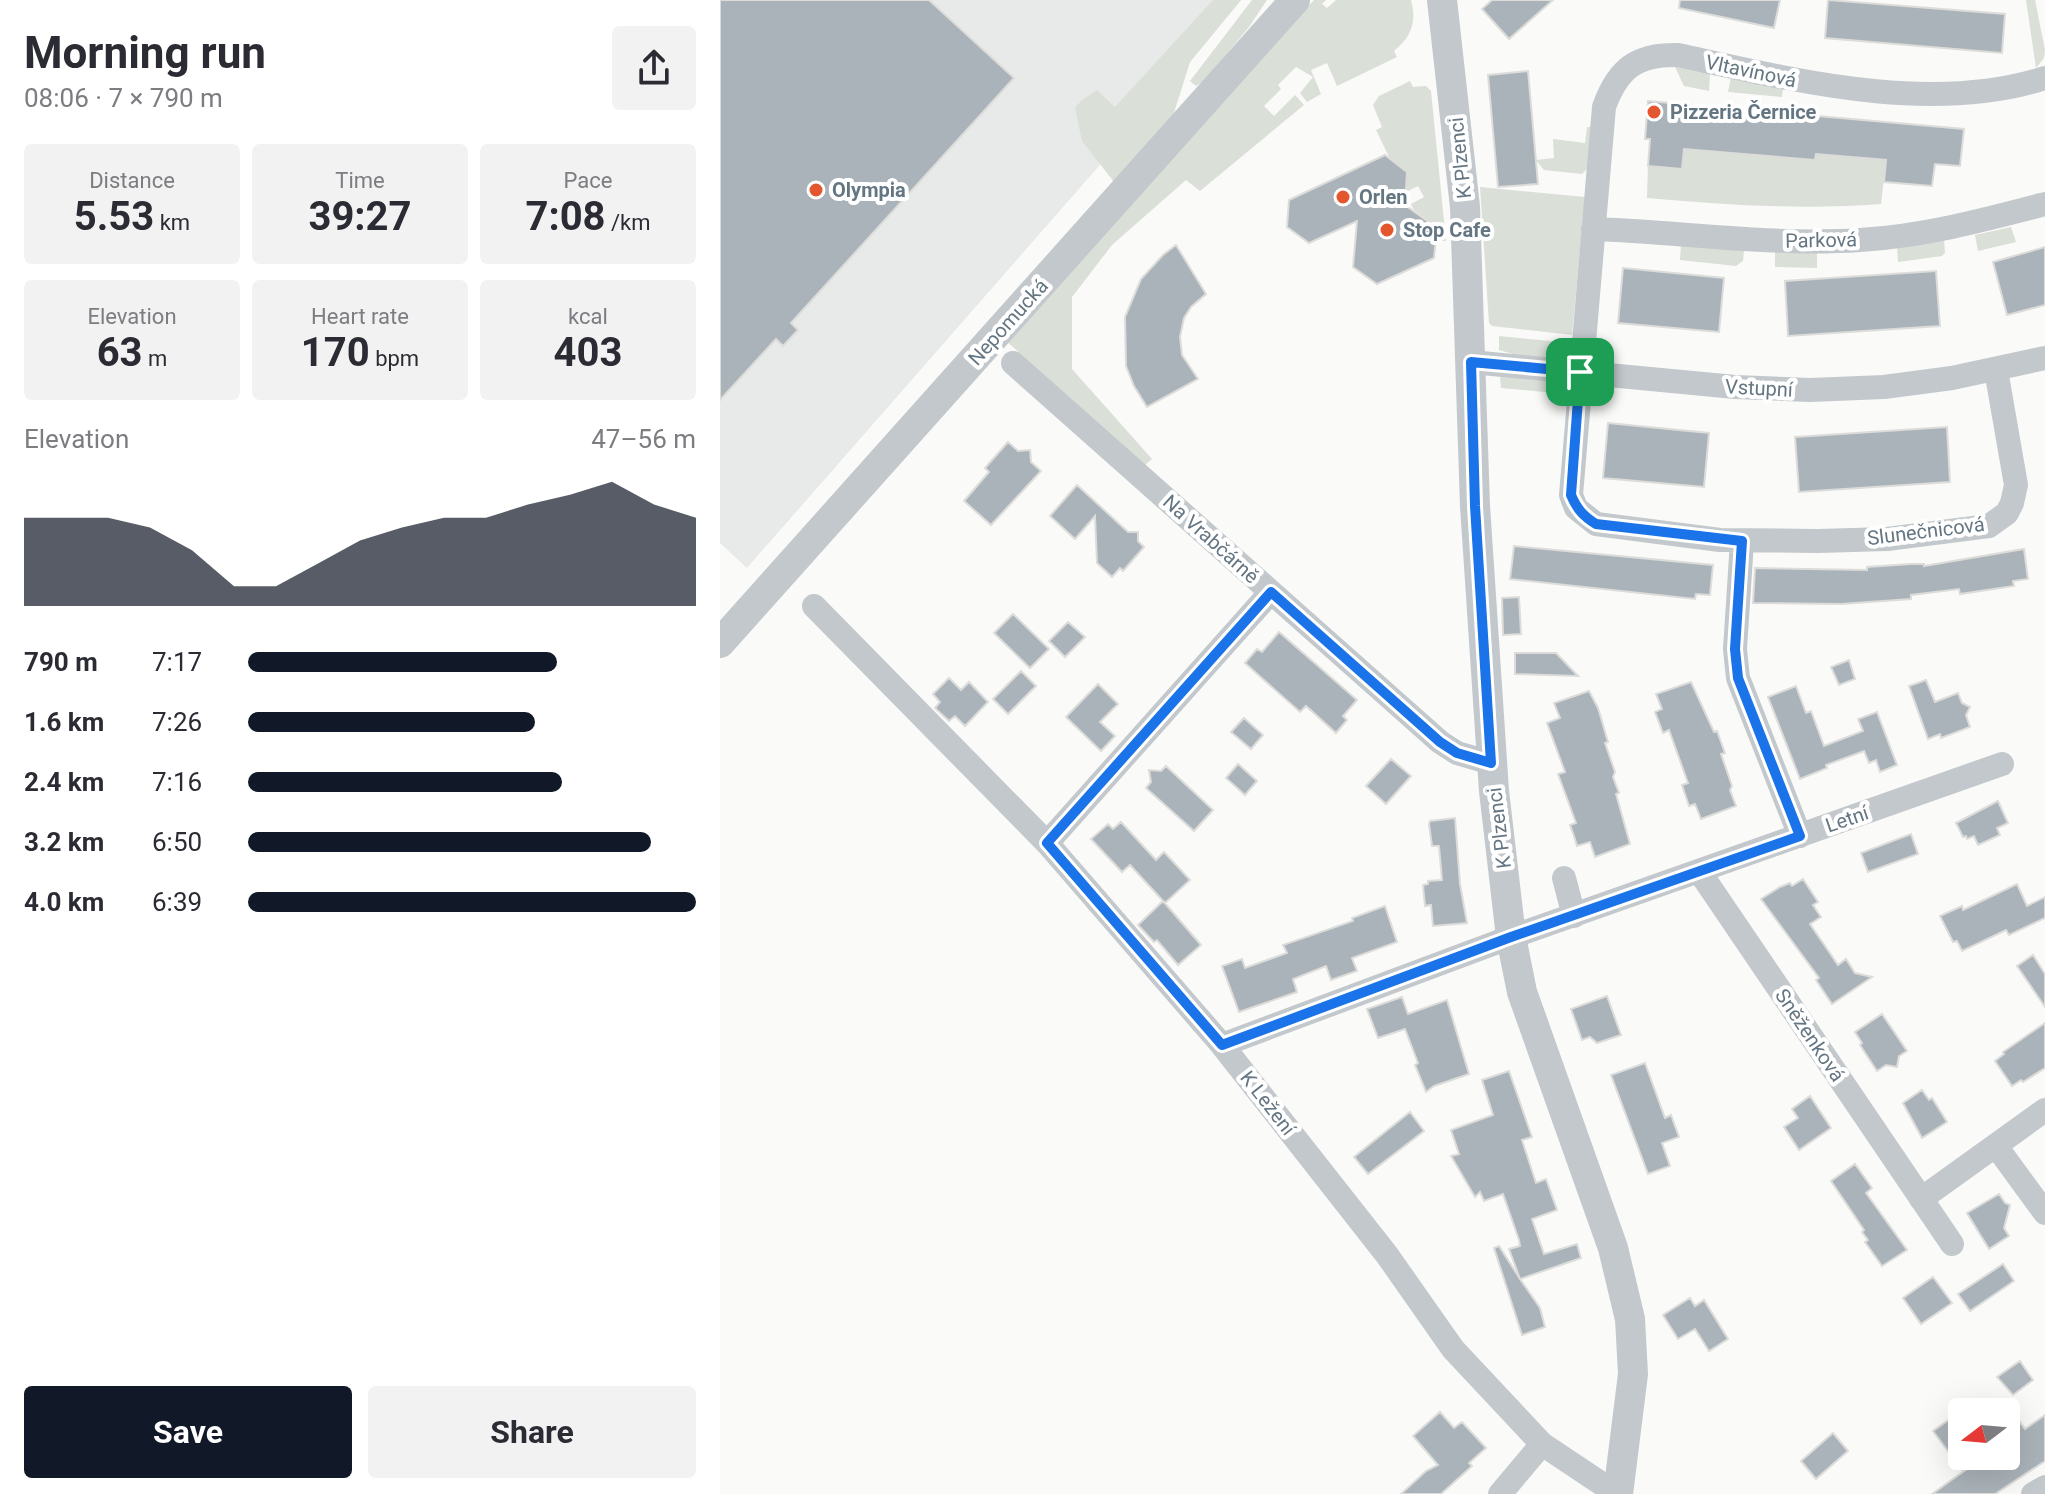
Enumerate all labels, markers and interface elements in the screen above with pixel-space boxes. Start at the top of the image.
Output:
button: share [612,26,696,110]
text: Morning run [24,27,266,79]
street label: Vltavínová [1703,50,1799,92]
text: 08:06 · 7 × 790 m [24,83,223,113]
place label: Pizzeria Černice [1670,100,1817,124]
marker: Pizzeria Černice [1645,103,1663,121]
street label: K Plzenci [1444,116,1476,200]
text: Distance [89,168,175,193]
text: Time [335,168,385,193]
text: Pace [564,168,612,193]
place label: Olympia [832,178,906,202]
marker: Olympia [807,181,825,199]
place label: Orlen [1359,185,1407,209]
marker: Orlen [1334,188,1352,206]
text: 5.53 [74,193,154,240]
text: 39:27 [308,193,412,240]
text: 7:08 [525,193,606,240]
text: km [154,210,190,235]
text: /km [606,210,651,235]
place label: Stop Cafe [1403,218,1491,242]
marker: Stop Cafe [1378,221,1396,239]
street label: Parková [1785,227,1857,253]
street label: Nepomucká [963,274,1053,370]
text: Elevation [87,304,177,329]
text: Heart rate [311,304,409,329]
text: kcal [568,304,608,329]
text: 63 [97,329,143,376]
text: 170 [301,329,370,376]
text: 403 [554,329,622,376]
pin [1546,338,1614,406]
text: m [143,346,167,371]
text: bpm [370,346,419,371]
icon: arrive [1558,350,1602,394]
street label: Vstupní [1724,374,1795,402]
text: Elevation [24,424,129,454]
text: 47–56 m [591,424,696,454]
street label: Na Vrabčárně [1158,490,1264,588]
street label: Slunečnicová [1866,512,1986,550]
text: 790 m [24,647,98,677]
text: 7:17 [152,647,202,677]
text: 1.6 km [24,707,104,737]
text: 7:26 [152,707,202,737]
text: 2.4 km [24,767,104,797]
text: 7:16 [152,767,202,797]
street label: K Plzenci [1482,786,1516,870]
street label: Letní [1822,800,1873,837]
text: 3.2 km [24,827,104,857]
text: 6:50 [152,827,202,857]
text: 4.0 km [24,887,104,917]
text: 6:39 [152,887,202,917]
street label: Sněženková [1770,984,1850,1086]
street label: K Ležení [1235,1066,1301,1141]
button: Save [24,1386,352,1478]
button: Share [368,1386,696,1478]
north arrow [1948,1398,2020,1470]
map controls [1948,1398,2020,1470]

